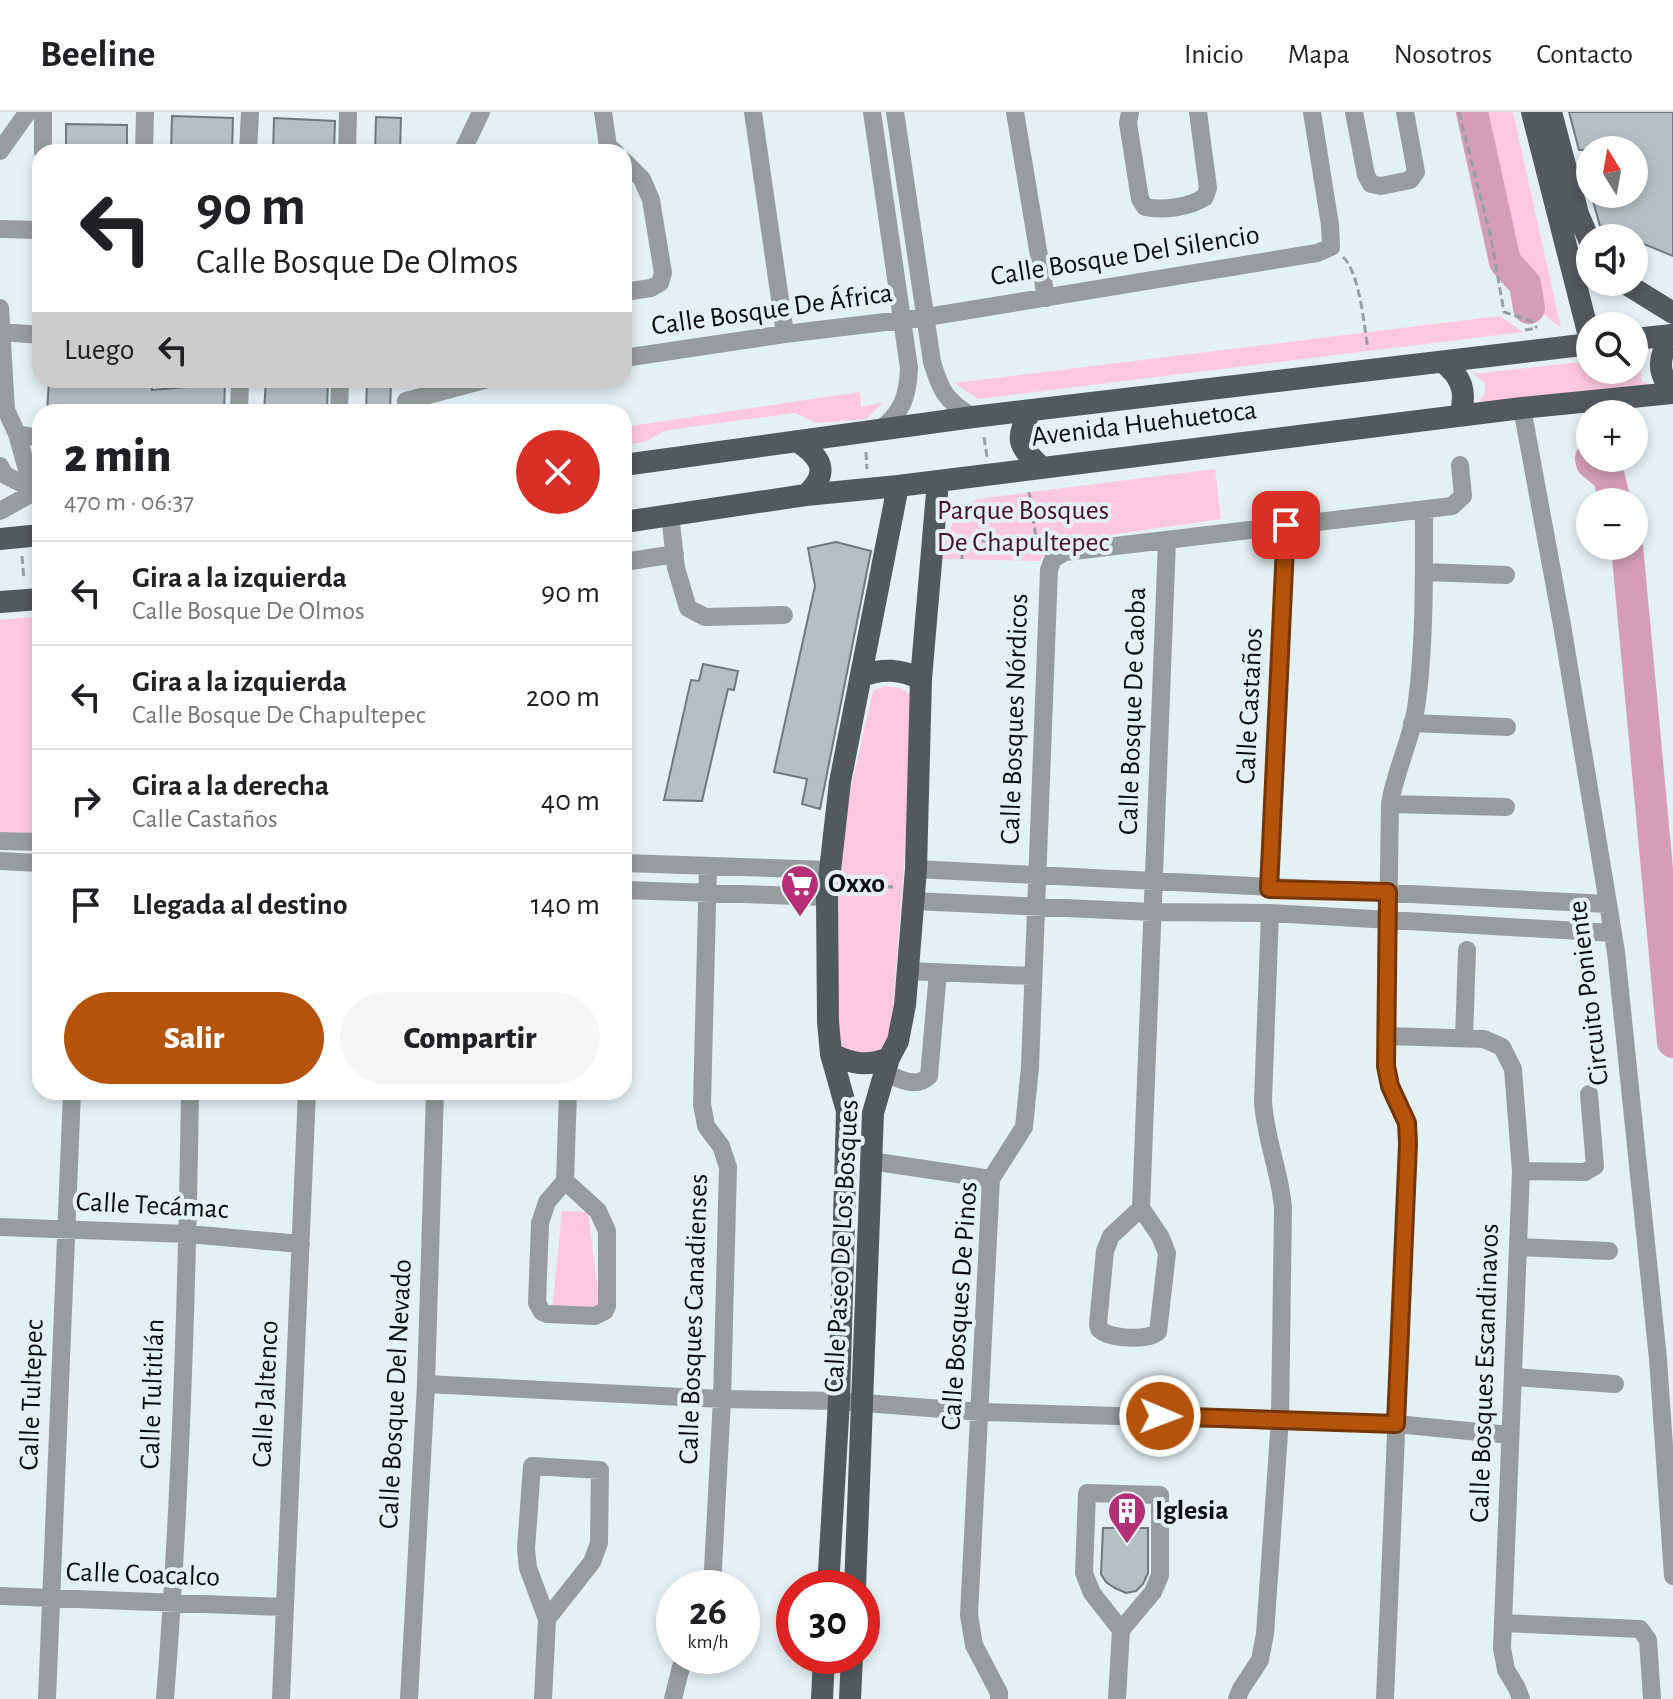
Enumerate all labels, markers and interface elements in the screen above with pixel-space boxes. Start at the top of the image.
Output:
text: Beeline [40,36,155,74]
text: Inicio [1184,41,1244,69]
text: Mapa [1288,41,1350,69]
text: Nosotros [1394,41,1492,69]
text: Contacto [1536,41,1633,69]
north arrow [1576,136,1648,208]
map controls [1576,136,1648,560]
icon: left [64,176,168,280]
text: 90 m [196,179,306,235]
street label: Calle Bosque Del Silencio [989,221,1261,291]
button: sound [1576,224,1648,296]
text: Calle Bosque De Olmos [196,244,518,280]
street label: Calle Bosque De África [649,276,894,341]
button: search [1576,312,1648,384]
icon: left [151,328,195,372]
text: Luego [64,335,135,365]
street label: Avenida Huehuetoca [1030,396,1258,452]
button: + [1576,400,1648,472]
button: close [516,430,600,514]
text: 2 min [64,433,172,481]
button: − [1576,488,1648,560]
text: 470 m · 06:37 [64,489,194,515]
pin [1252,491,1320,559]
park label: Parque Bosques De Chapultepec [937,497,1109,557]
icon: arrive [1264,503,1308,547]
text: Gira a la izquierda [132,563,347,593]
icon: left [64,571,108,615]
text: 90 m [541,578,600,608]
street label: Calle Bosque De Caoba [1115,587,1151,835]
street label: Calle Bosques Nórdicos [997,593,1033,845]
text: Calle Bosque De Olmos [132,598,365,624]
street label: Calle Castaños [1232,627,1268,785]
text: Gira a la izquierda [132,667,347,697]
icon: left [64,675,108,719]
text: 200 m [526,682,600,712]
text: Calle Bosque De Chapultepec [132,702,426,728]
text: Gira a la derecha [132,771,329,801]
icon: right [64,779,108,823]
text: 40 m [541,786,600,816]
text: Calle Castaños [132,806,278,832]
supermarket icon: Oxxo [779,863,821,918]
place label: Oxxo [828,870,885,898]
icon: arrive [64,883,108,927]
text: Llegada al destino [132,890,348,920]
text: 140 m [530,890,600,920]
street label: Circuito Poniente [1564,899,1614,1087]
button: Salir [64,992,324,1084]
button: Compartir [340,992,600,1084]
street label: Calle Paseo De Los Bosques [820,1099,864,1393]
street label: Calle Bosques Canadienses [675,1173,713,1465]
street label: Calle Bosques De Pinos [937,1180,983,1432]
street label: Calle Tecámac [75,1188,229,1224]
street label: Calle Bosques Escandinavos [1466,1223,1504,1523]
street label: Calle Bosque Del Nevado [375,1258,417,1530]
street label: Calle Tultitlán [136,1318,170,1470]
street label: Calle Tultepec [15,1319,49,1471]
street label: Calle Jaltenco [248,1320,284,1468]
position arrow [1118,1374,1202,1458]
building icon: Iglesia [1106,1490,1148,1545]
place label: Iglesia [1155,1497,1229,1525]
street label: Calle Coacalco [65,1558,221,1592]
speed limit sign: 30 [776,1570,880,1674]
text: 26 [689,1592,727,1632]
text: km/h [687,1632,729,1652]

